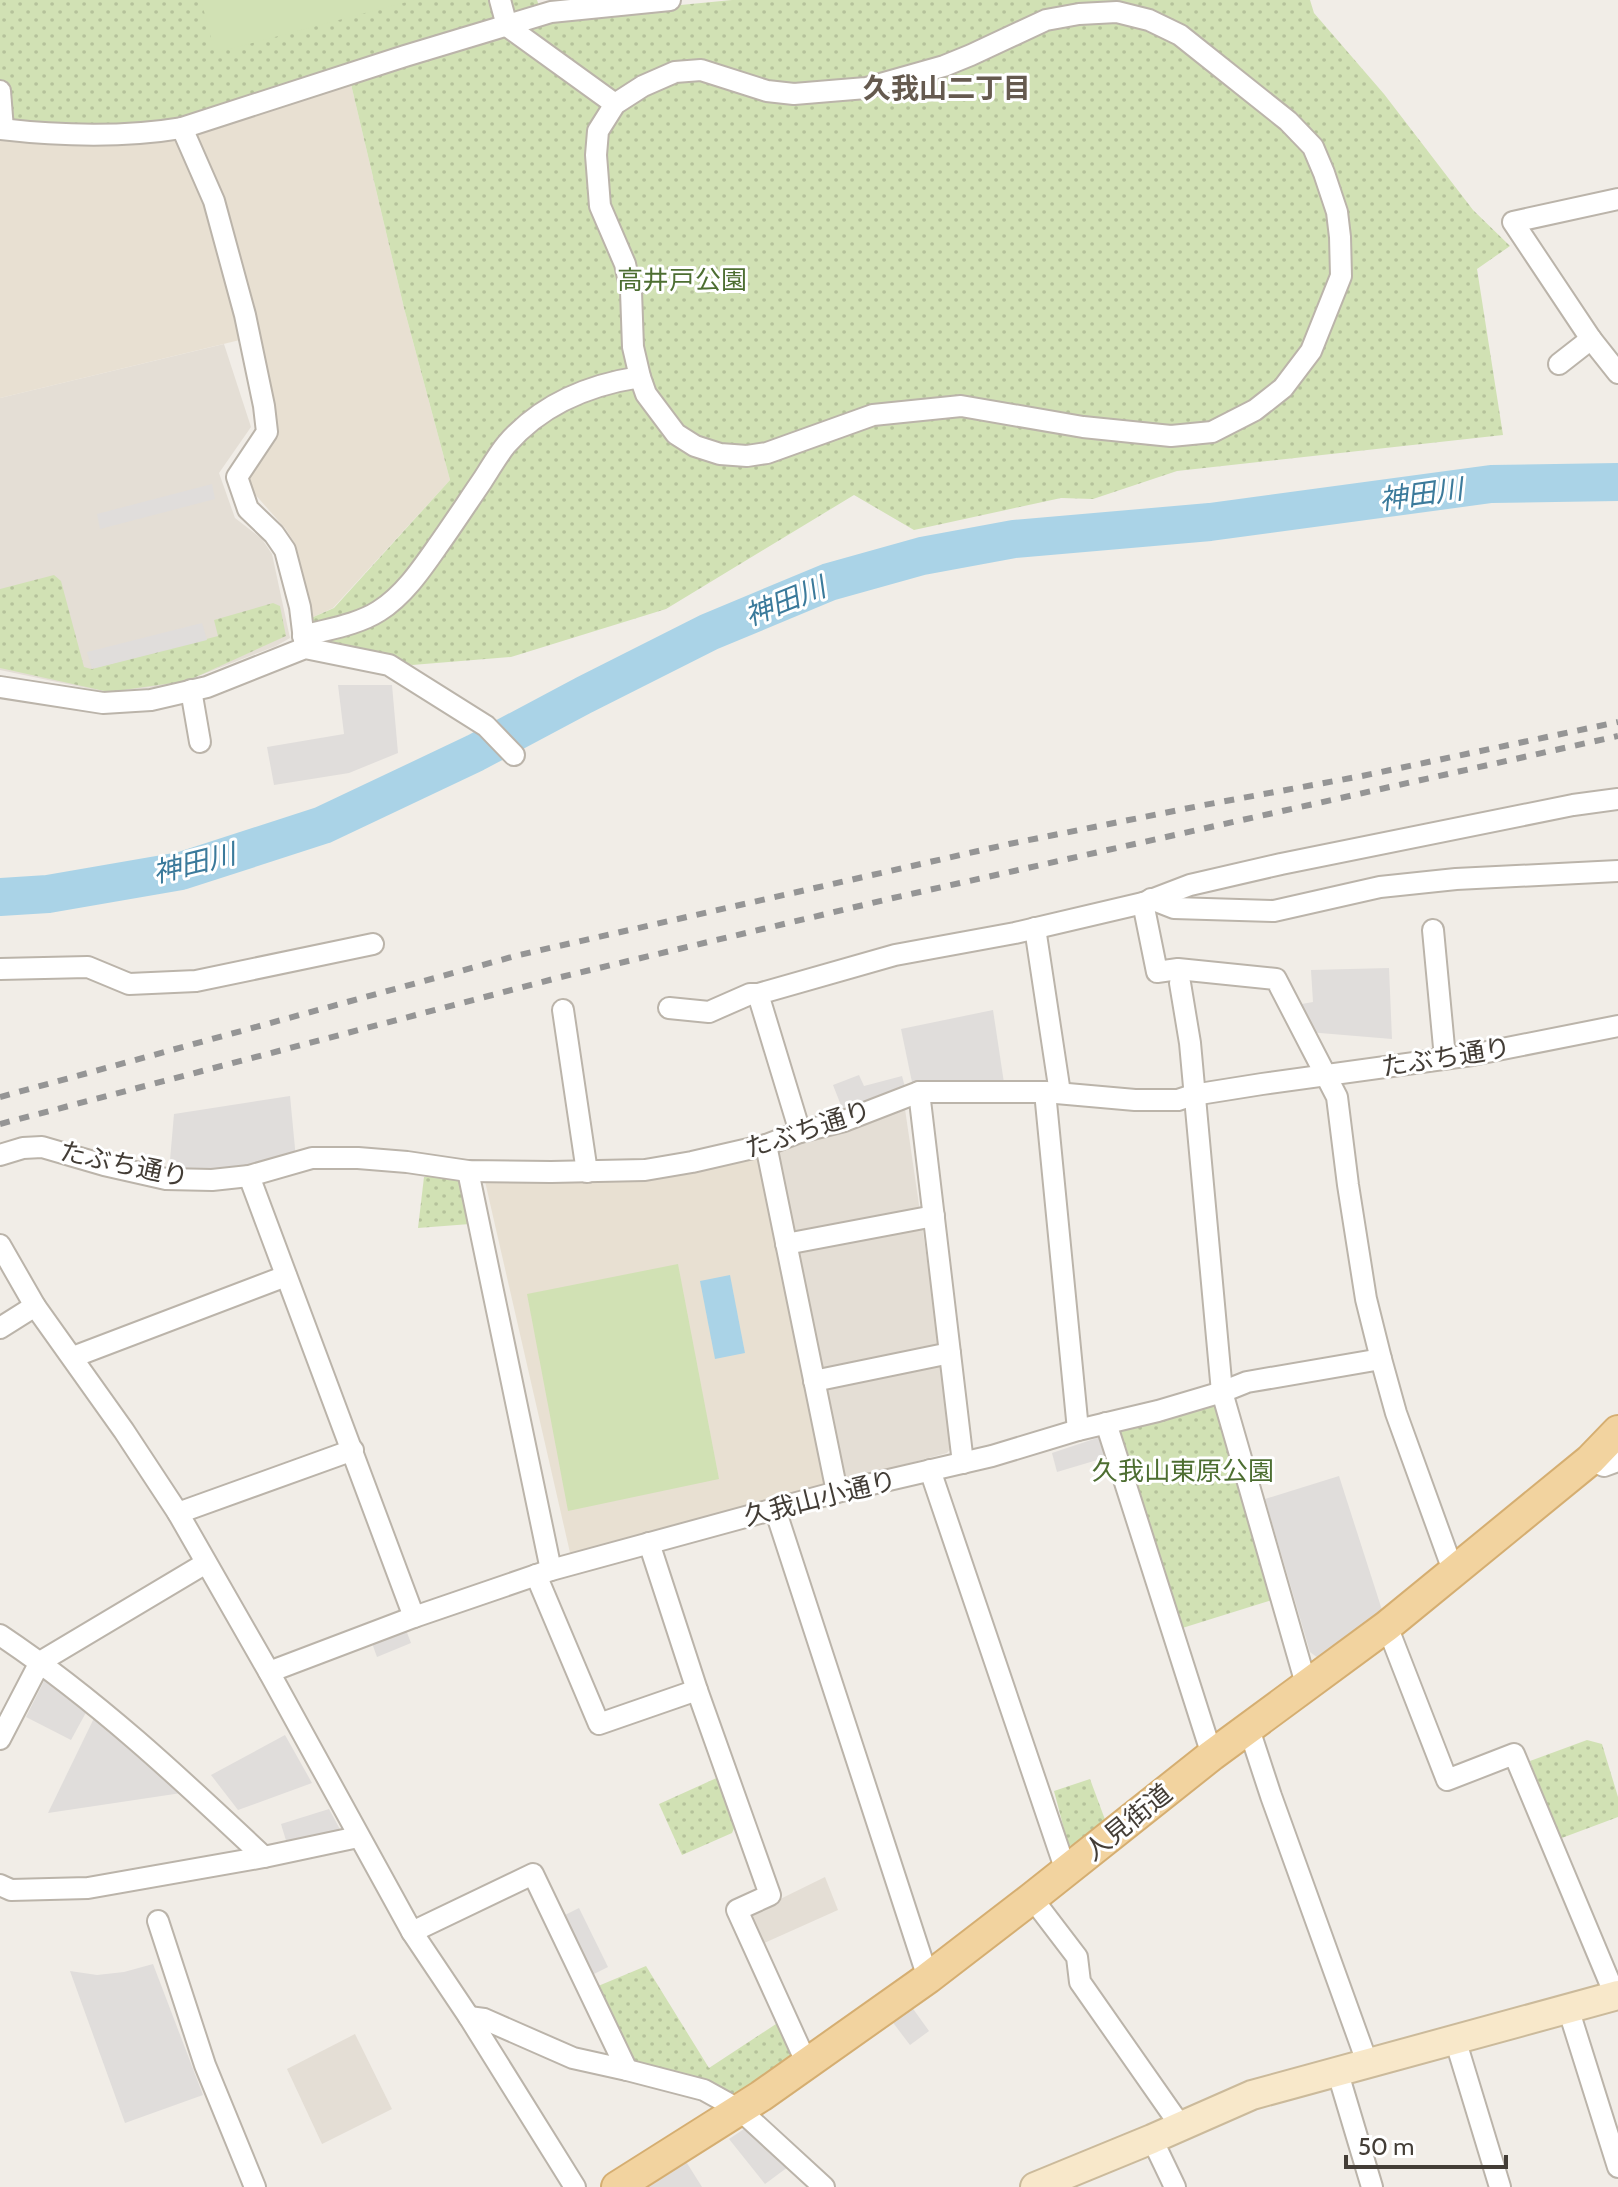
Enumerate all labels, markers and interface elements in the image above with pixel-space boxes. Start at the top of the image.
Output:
district label: 久我山二丁目 [863,71,1031,105]
park label: 高井戸公園 [617,264,747,296]
water label: 神田川 [1377,471,1468,517]
water label: 神田川 [740,568,833,632]
water label: 神田川 [149,836,242,890]
street label: たぶち通り [1379,1031,1513,1083]
street label: たぶち通り [741,1094,875,1164]
street label: たぶち通り [57,1135,191,1193]
park label: 久我山東原公園 [1092,1455,1274,1487]
street label: 久我山小通り [740,1464,900,1532]
street label: 人見街道 [1078,1777,1178,1867]
scale bar [1346,2119,1506,2169]
text: 50 m [1358,2132,1414,2161]

